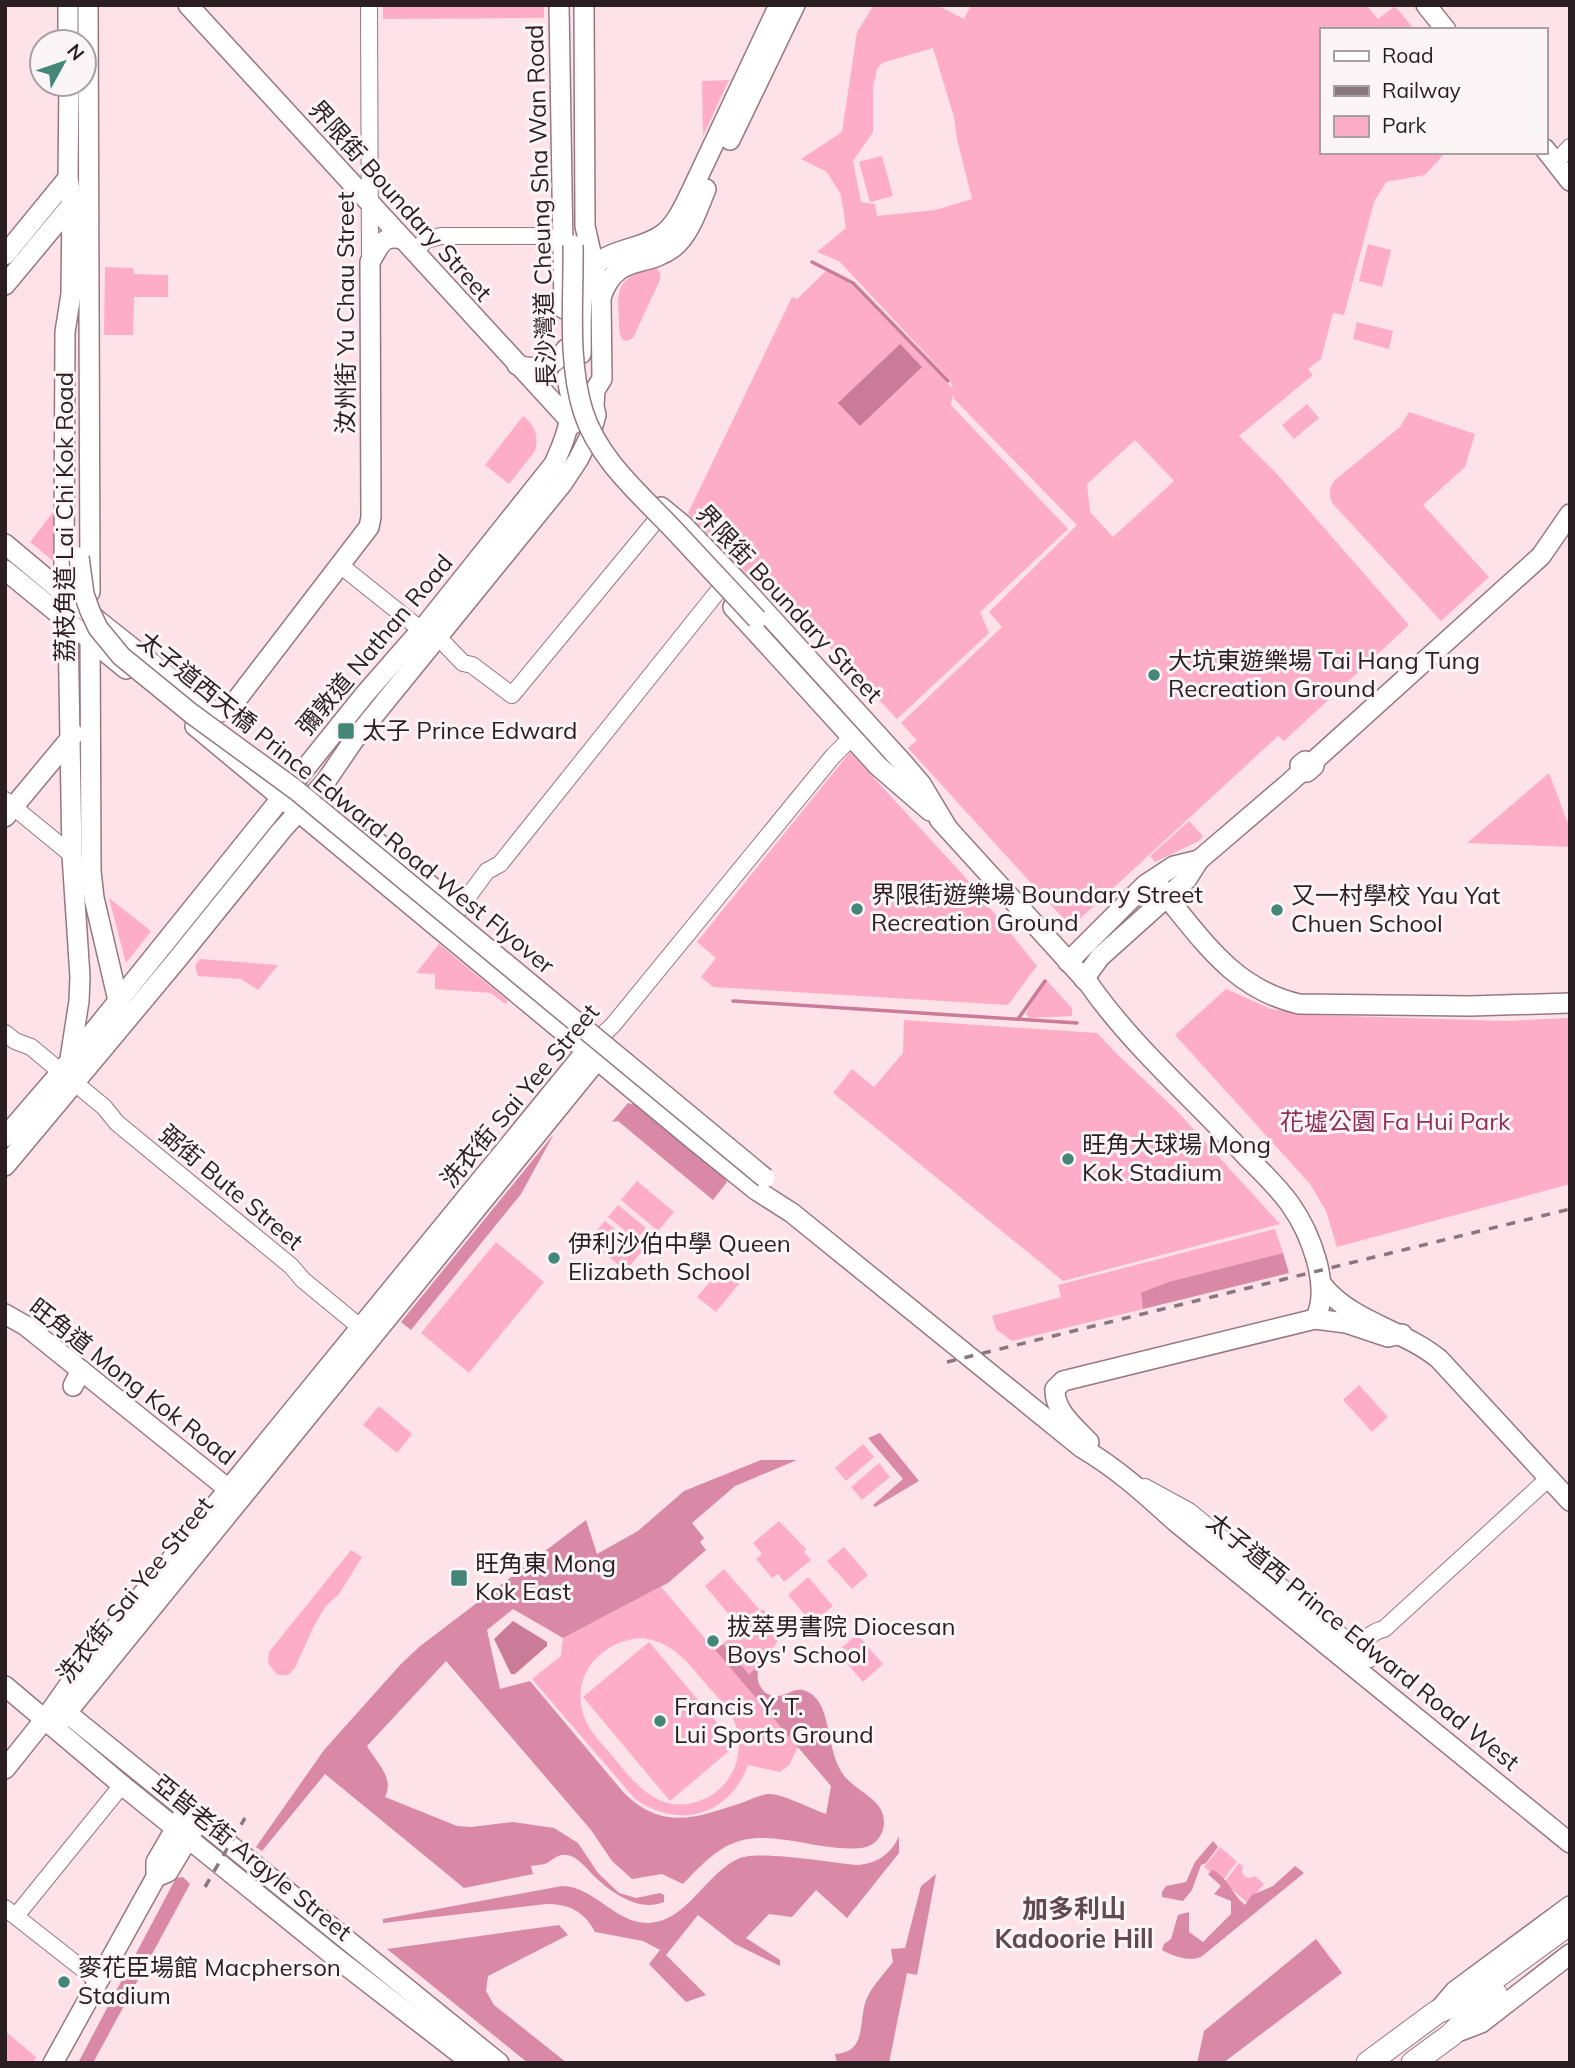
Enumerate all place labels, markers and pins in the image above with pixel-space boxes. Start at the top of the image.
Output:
place label: 大坑東遊樂場 Tai Hang Tung Recreation Ground [1168,645,1480,703]
marker: 大坑東遊樂場 Tai Hang Tung Recreation Ground [1146,667,1162,683]
place label: 太子 Prince Edward [362,715,577,745]
marker: 太子 Prince Edward [336,721,356,741]
place label: 界限街遊樂場 Boundary Street Recreation Ground [871,879,1203,937]
place label: 又一村學校 Yau Yat Chuen School [1291,880,1500,938]
marker: 界限街遊樂場 Boundary Street Recreation Ground [849,901,865,917]
marker: 又一村學校 Yau Yat Chuen School [1269,902,1285,918]
place label: 旺角大球場 Mong Kok Stadium [1082,1129,1271,1187]
marker: 旺角大球場 Mong Kok Stadium [1060,1151,1076,1167]
place label: 伊利沙伯中學 Queen Elizabeth School [568,1228,791,1286]
marker: 伊利沙伯中學 Queen Elizabeth School [546,1250,562,1266]
place label: 旺角東 Mong Kok East [475,1548,616,1606]
marker: 旺角東 Mong Kok East [449,1568,469,1588]
place label: 拔萃男書院 Diocesan Boys' School [727,1611,956,1669]
marker: 拔萃男書院 Diocesan Boys' School [705,1633,721,1649]
place label: Francis Y. T. Lui Sports Ground [674,1691,874,1749]
marker: Francis Y. T. Lui Sports Ground [652,1713,668,1729]
place label: 麥花臣場館 Macpherson Stadium [78,1952,341,2010]
marker: 麥花臣場館 Macpherson Stadium [56,1974,72,1990]

